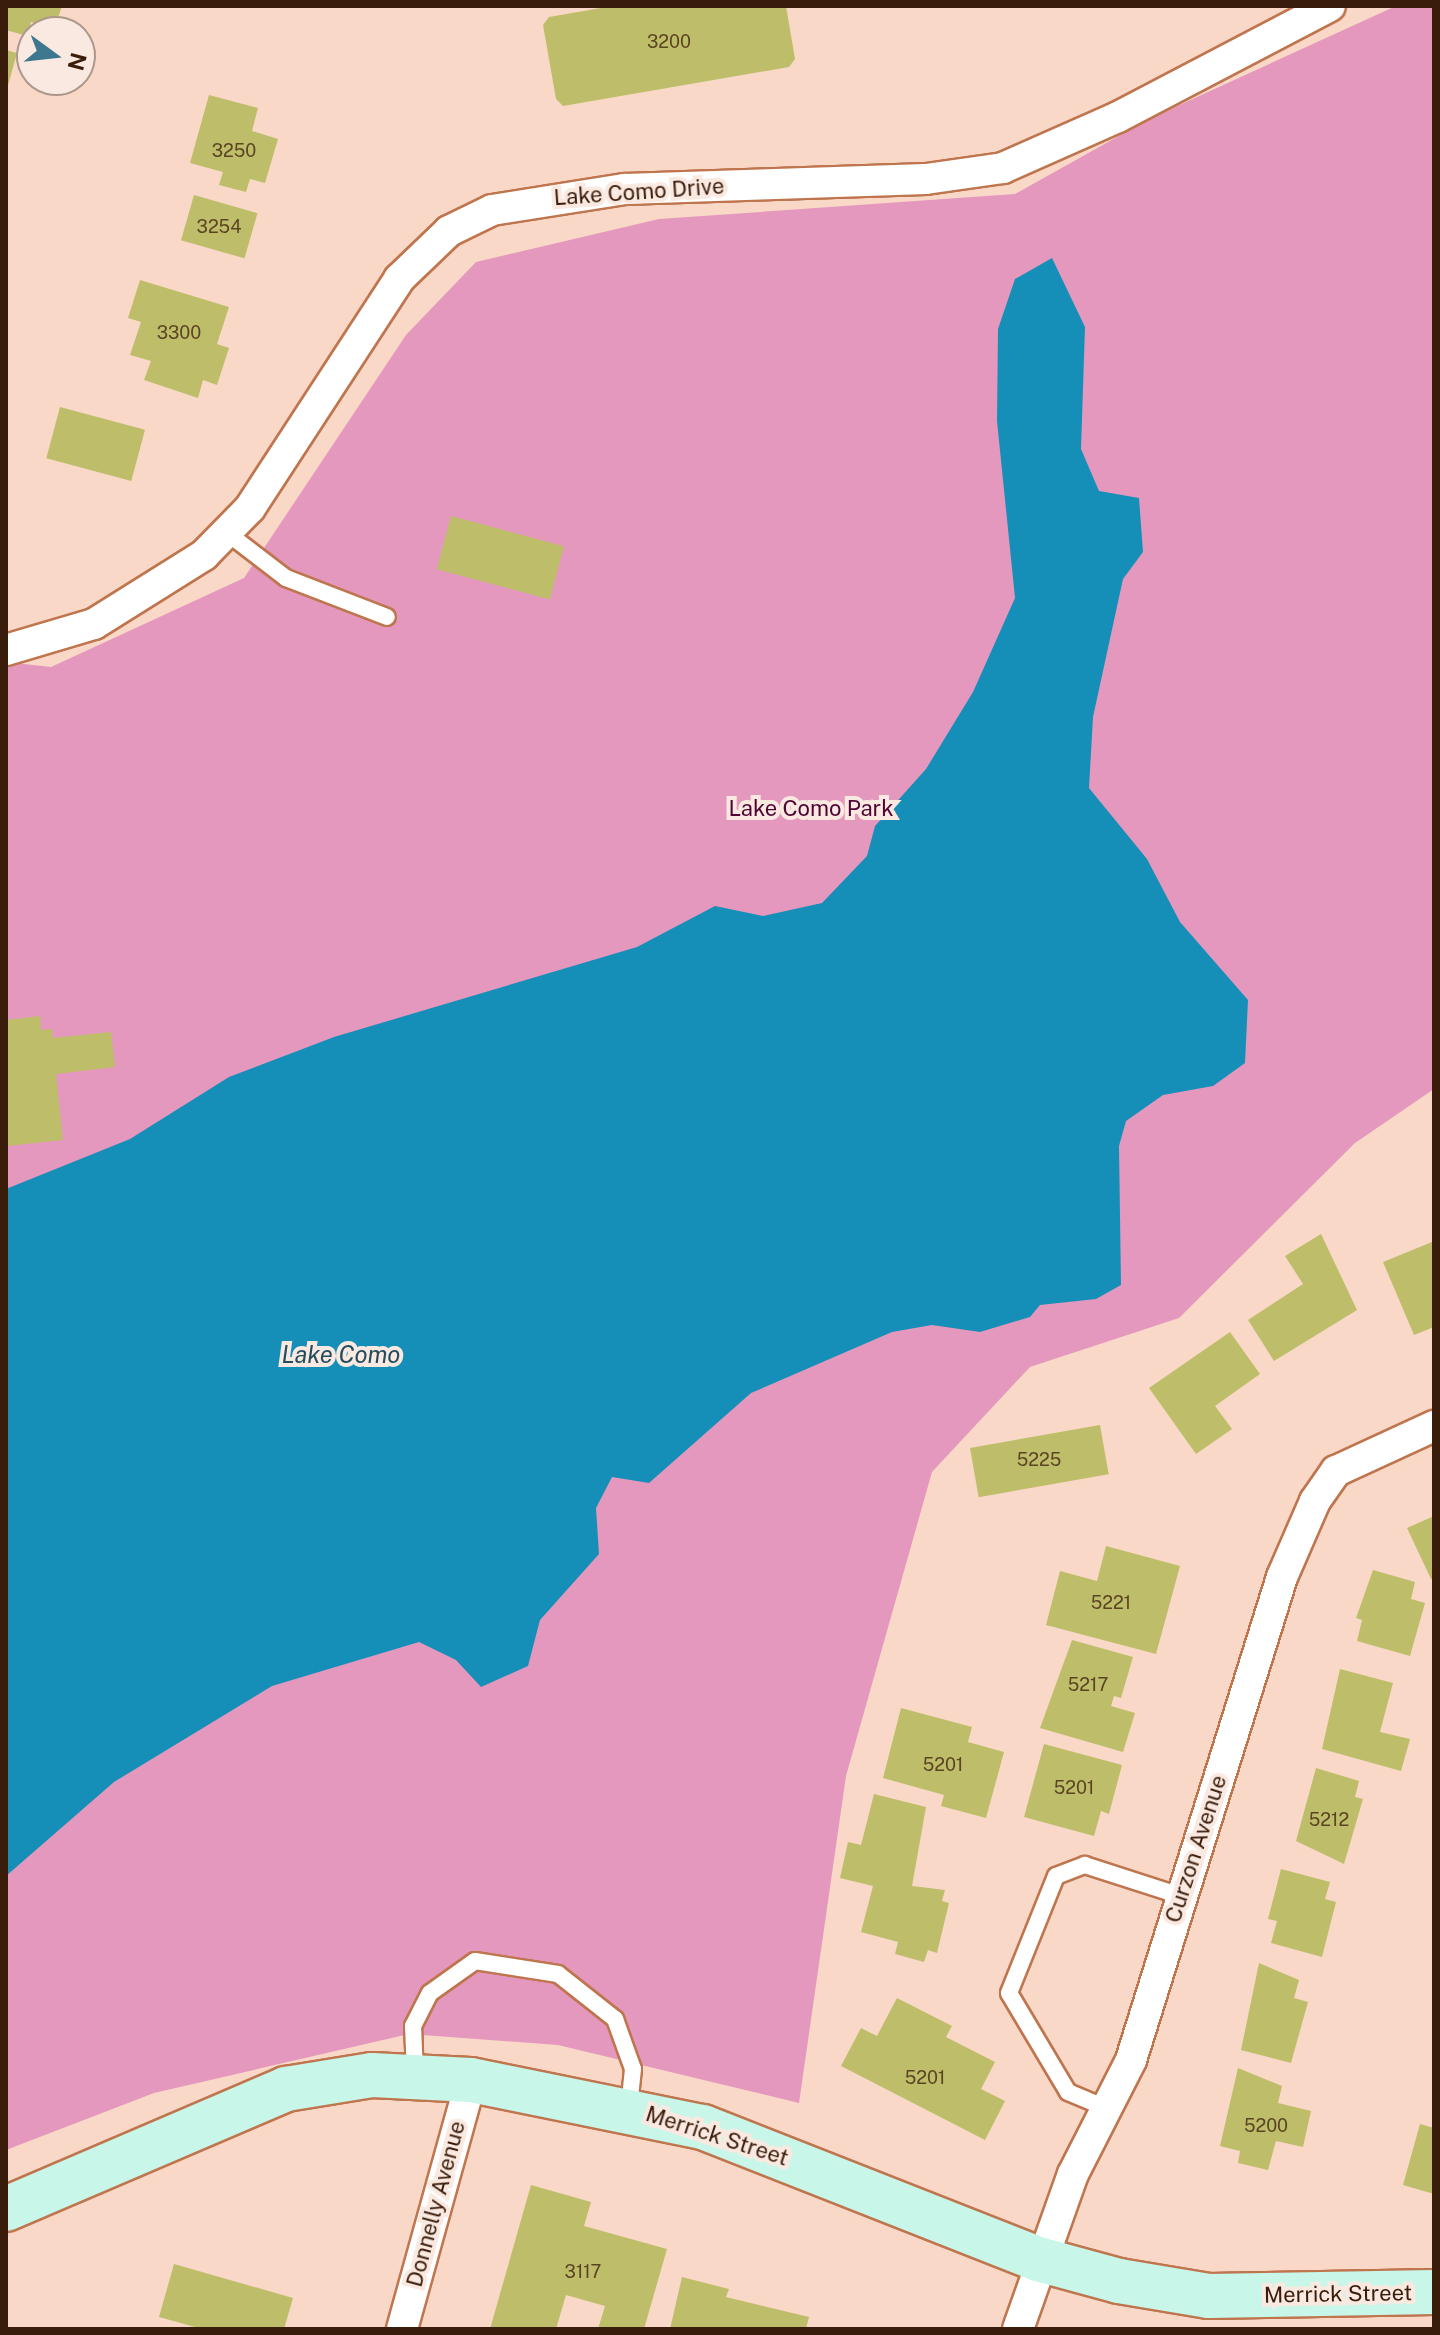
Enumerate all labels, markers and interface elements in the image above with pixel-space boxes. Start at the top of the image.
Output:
north arrow [16,16,96,96]
house number: 3200 [647,31,691,53]
text: N [62,50,92,73]
house number: 3250 [212,140,256,162]
street label: Lake Como Drive [553,173,725,211]
house number: 3254 [197,216,241,238]
house number: 3300 [157,322,201,344]
park label: Lake Como Park [728,796,894,822]
water label: Lake Como [282,1341,400,1369]
house number: 5225 [1017,1449,1061,1471]
house number: 5221 [1091,1592,1131,1614]
house number: 5217 [1068,1674,1108,1696]
house number: 5201 [923,1754,963,1776]
street label: Curzon Avenue [1160,1772,1232,1926]
house number: 5201 [1054,1777,1094,1799]
house number: 5212 [1309,1809,1349,1831]
house number: 5201 [905,2067,945,2089]
street label: Merrick Street [642,2101,792,2171]
house number: 5200 [1244,2115,1288,2137]
street label: Donnelly Avenue [401,2118,471,2290]
house number: 3117 [565,2261,601,2283]
street label: Merrick Street [1264,2280,1412,2308]

